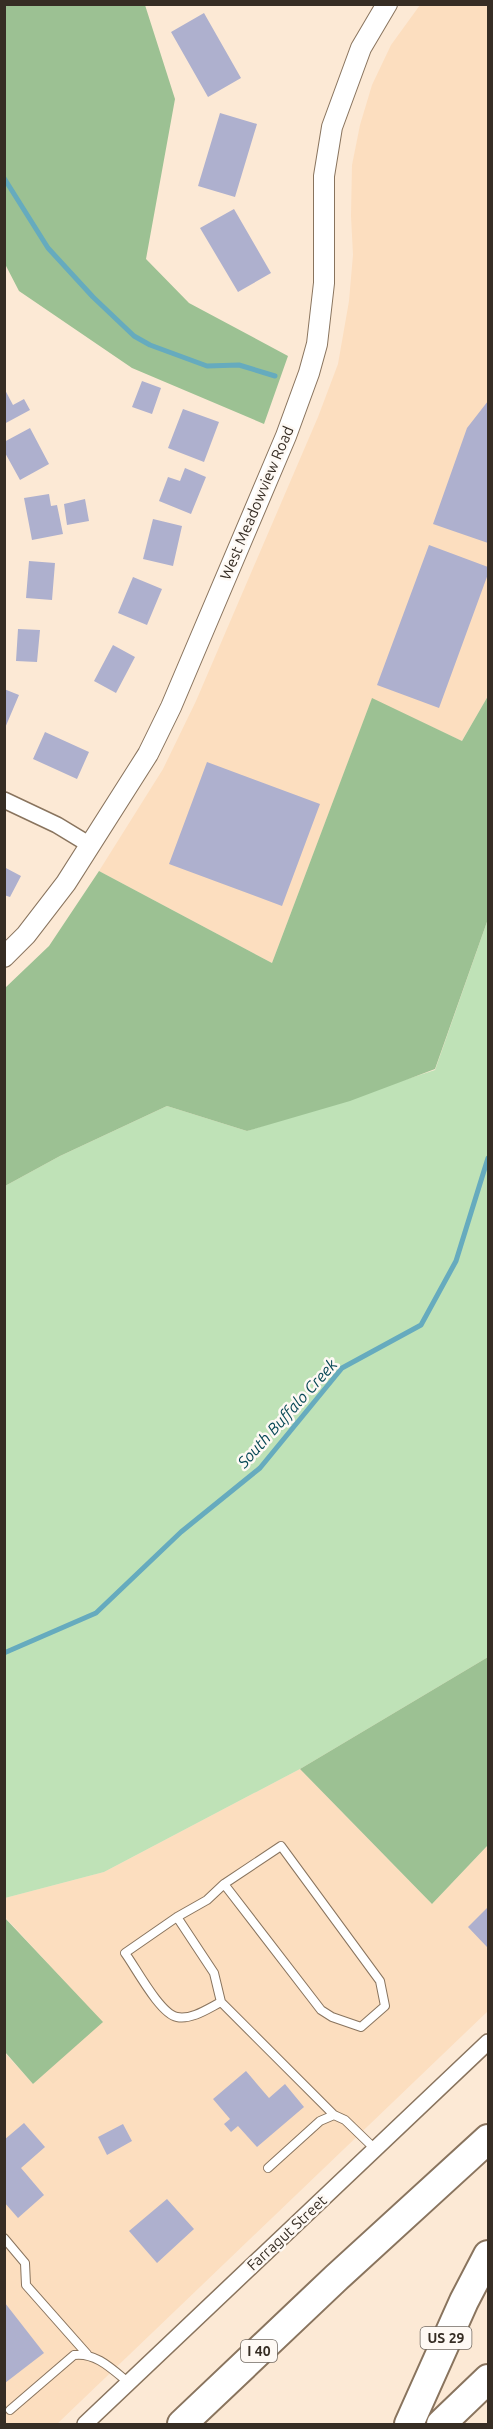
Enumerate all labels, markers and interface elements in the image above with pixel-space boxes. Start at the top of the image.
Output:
street label: West Meadowview Road [216,423,297,582]
water label: South Buffalo Creek [233,1354,342,1472]
street label: Farragut Street [243,2191,330,2274]
road number: US 29 [420,2327,472,2349]
road number: I 40 [241,2340,277,2362]

